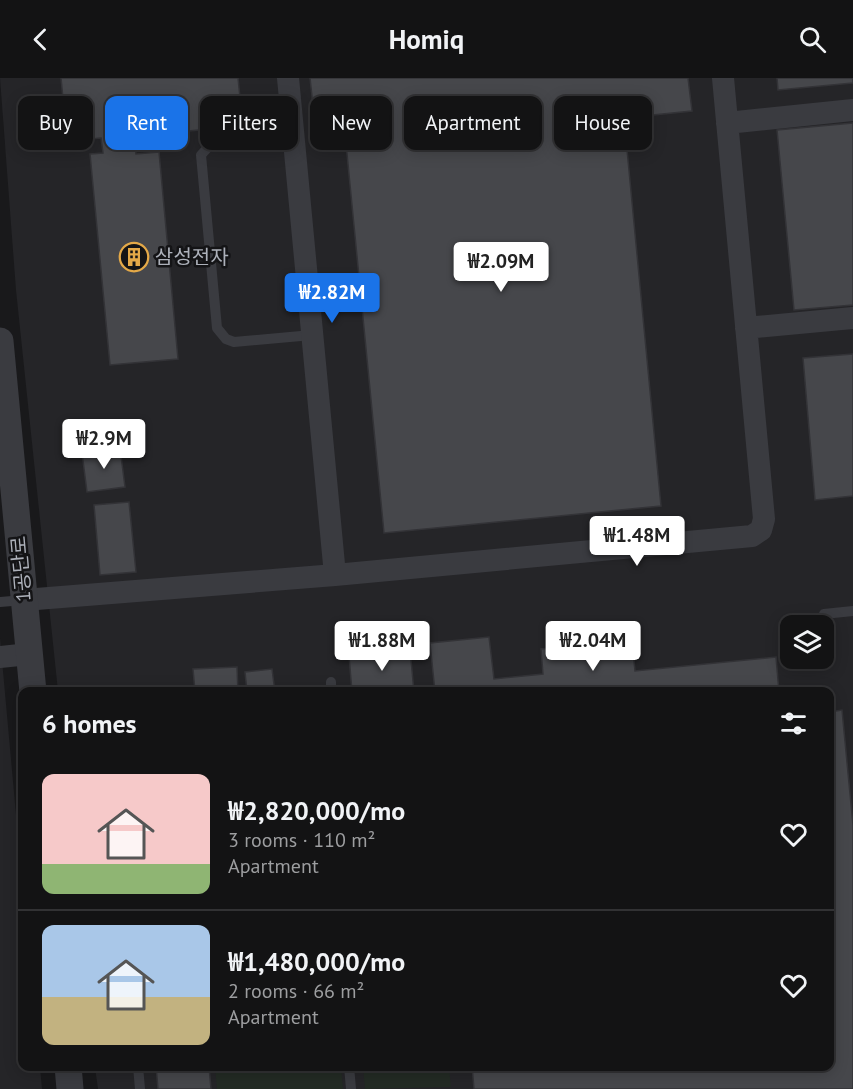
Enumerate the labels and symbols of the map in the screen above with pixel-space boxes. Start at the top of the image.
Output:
building icon: 삼성전자 [118,241,150,273]
pin: ₩2.09M [452,242,550,293]
place label: 삼성전자 [155,244,229,270]
pin: ₩2.82M [283,273,381,324]
pin: ₩2.9M [62,419,146,470]
pin: ₩1.48M [588,516,686,567]
street label: 1공단로 [5,535,37,603]
pin: ₩1.88M [333,621,431,672]
pin: ₩2.04M [544,621,642,672]

